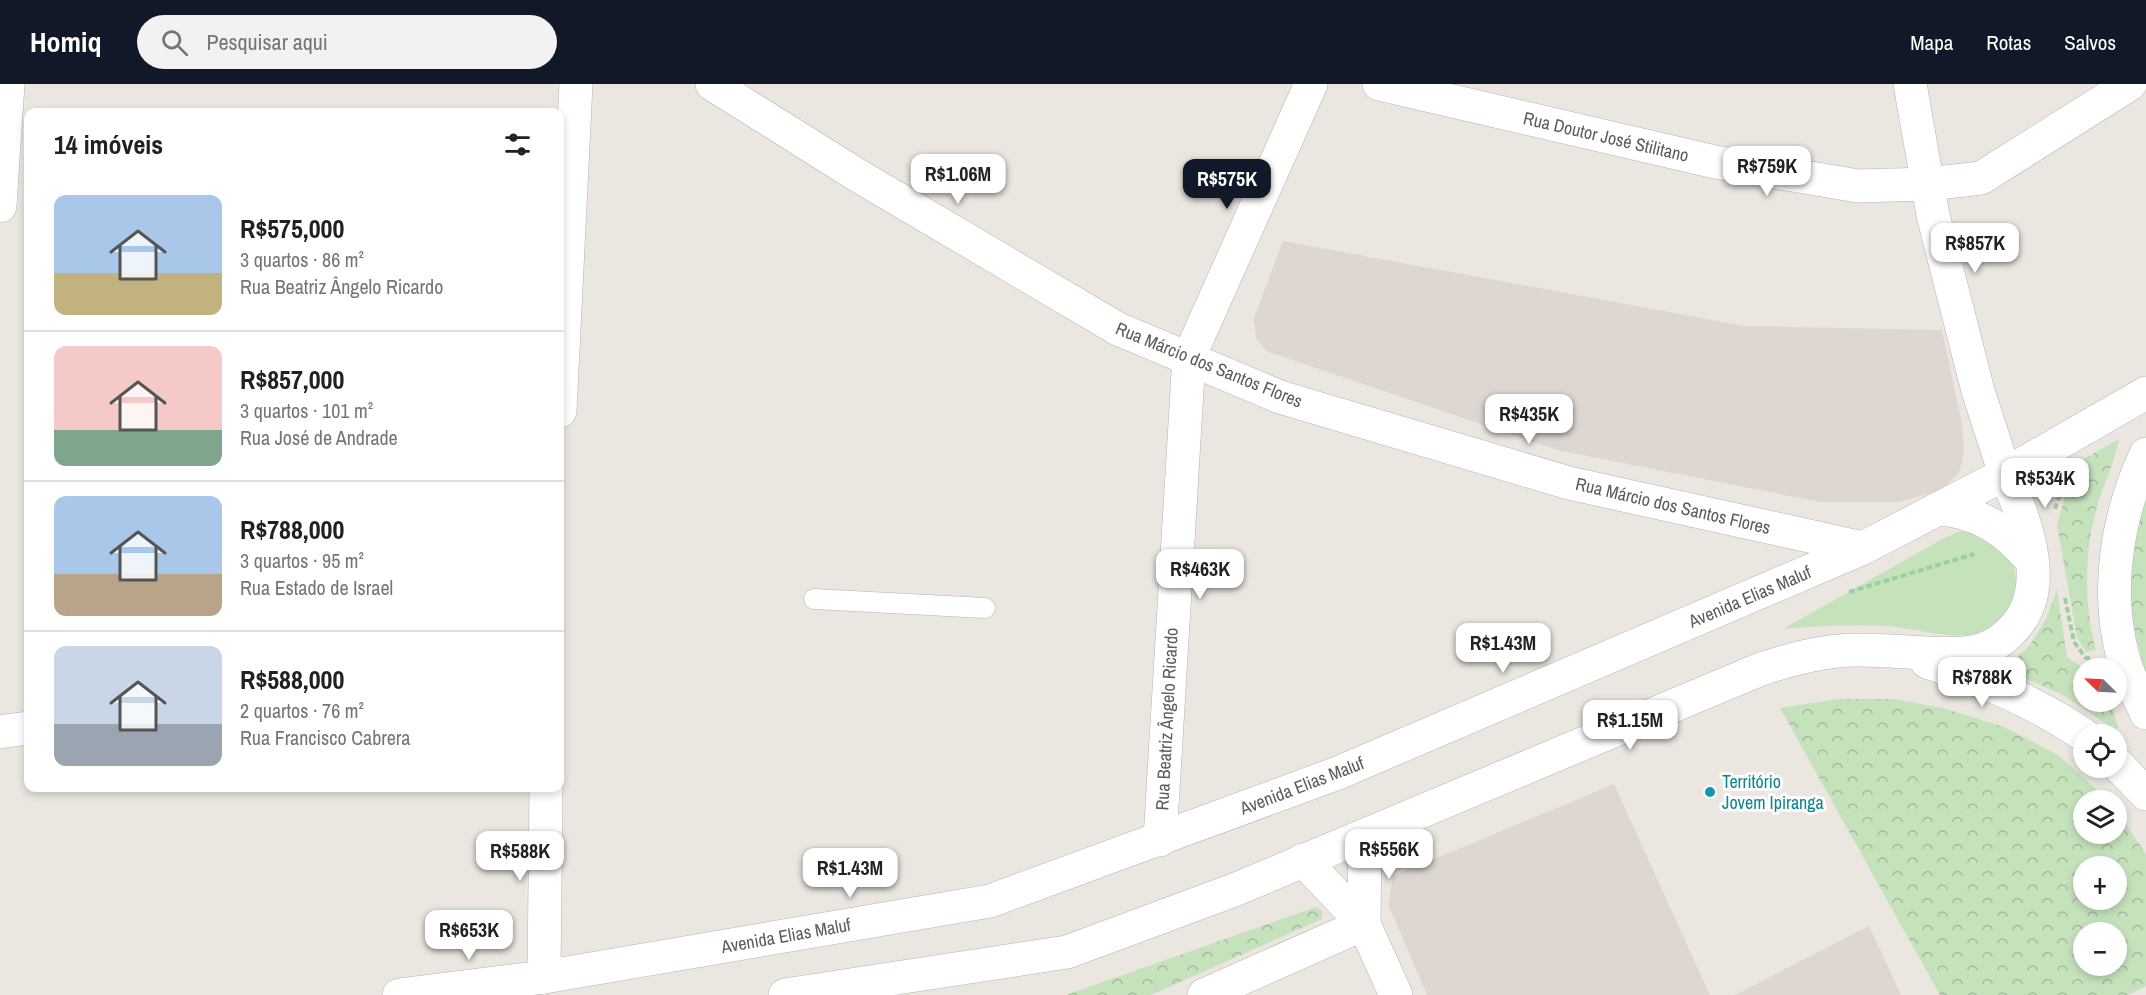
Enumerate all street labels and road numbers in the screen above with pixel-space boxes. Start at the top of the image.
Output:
street label: Rua Doutor José Stilitano [1521,105,1691,168]
street label: Rua Márcio dos Santos Flores [1112,316,1306,413]
street label: Rua Márcio dos Santos Flores [1573,471,1773,540]
street label: Avenida Elias Maluf [1684,559,1816,634]
street label: Rua Beatriz Ângelo Ricardo [1149,627,1184,811]
street label: Avenida Elias Maluf [1235,750,1368,821]
street label: Avenida Elias Maluf [718,912,853,959]

